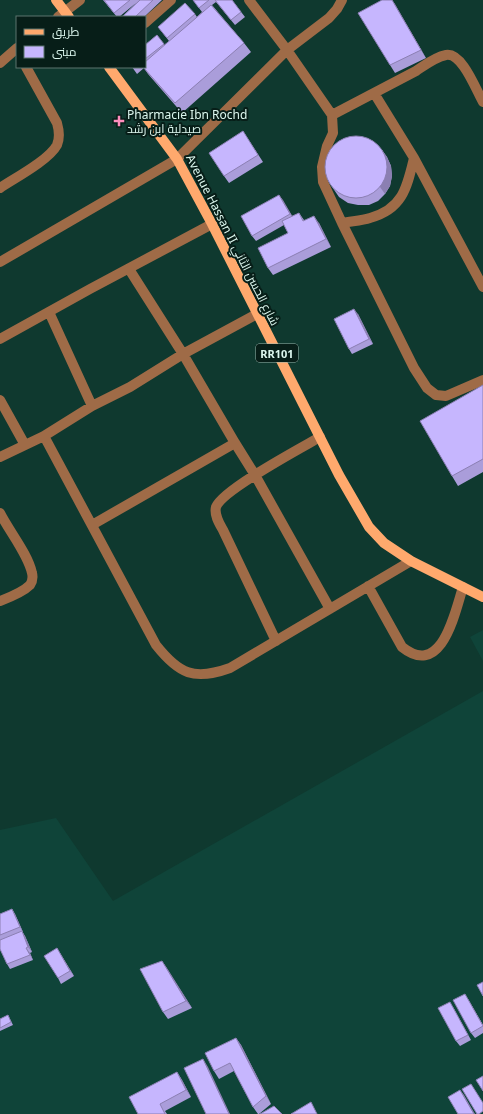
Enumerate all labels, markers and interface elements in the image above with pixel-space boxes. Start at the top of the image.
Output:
legend [16,16,146,68]
text: طريق [52,23,80,40]
text: مبنى [52,43,77,60]
place label: Pharmacie Ibn Rochd صيدلية ابن رشد [127,106,247,137]
marker: Pharmacie Ibn Rochd صيدلية ابن رشد [114,116,124,126]
street label: Avenue Hassan II شارع الحسن الثاني [181,151,284,330]
road number: RR101 [256,344,298,362]

